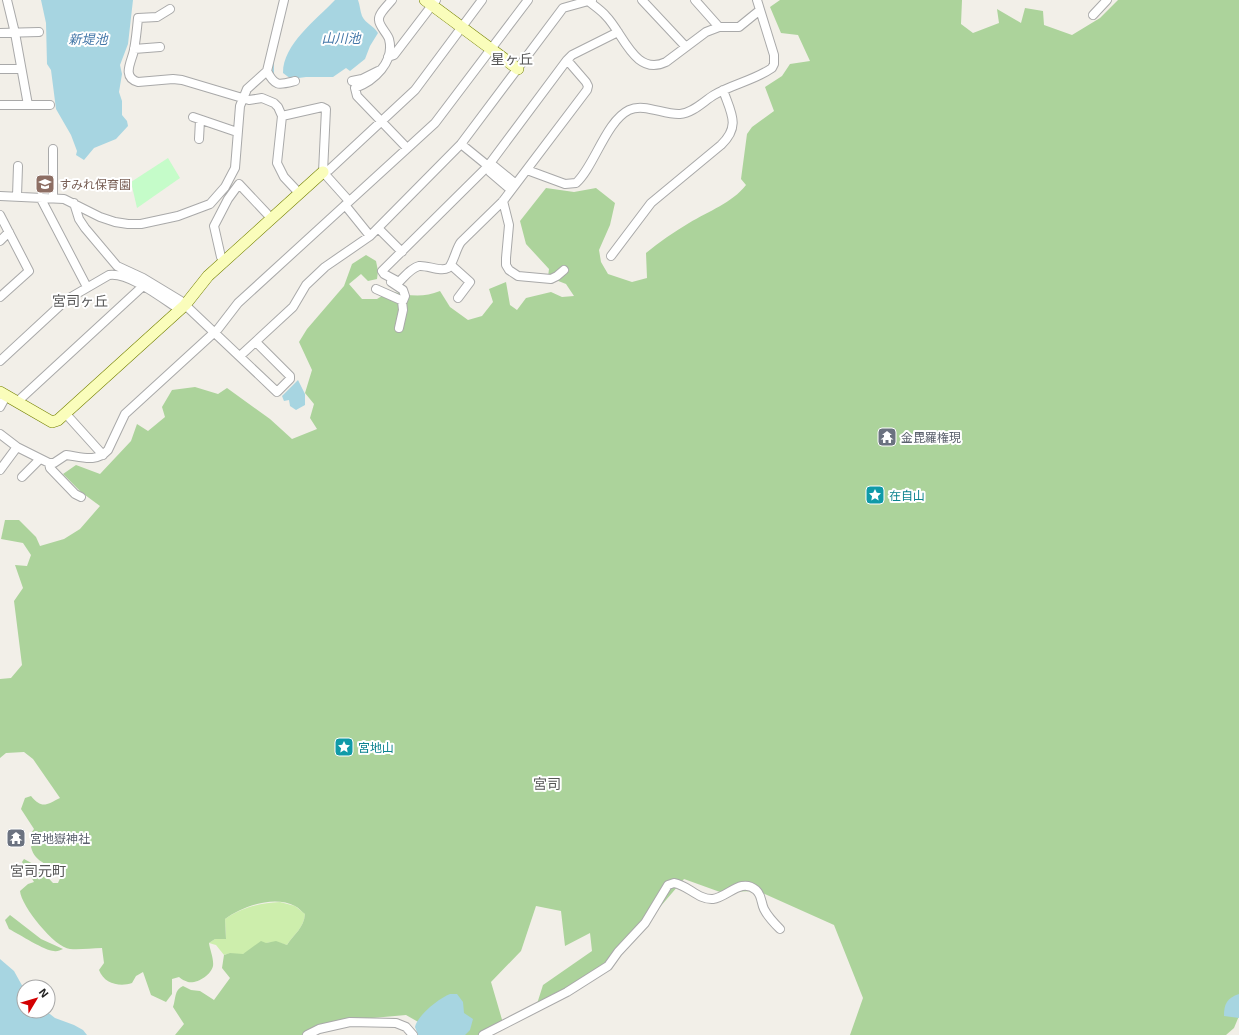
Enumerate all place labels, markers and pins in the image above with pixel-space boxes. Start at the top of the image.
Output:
school or university icon: すみれ保育園 [34,173,56,195]
place label: すみれ保育園 [59,177,131,191]
temple icon: 金毘羅権現 [876,426,898,448]
place label: 金毘羅権現 [901,430,961,444]
place icon: 在自山 [864,484,886,506]
place label: 在自山 [889,488,925,502]
place icon: 宮地山 [333,736,355,758]
place label: 宮地山 [358,740,394,754]
temple icon: 宮地嶽神社 [5,827,27,849]
place label: 宮地嶽神社 [30,831,90,845]

